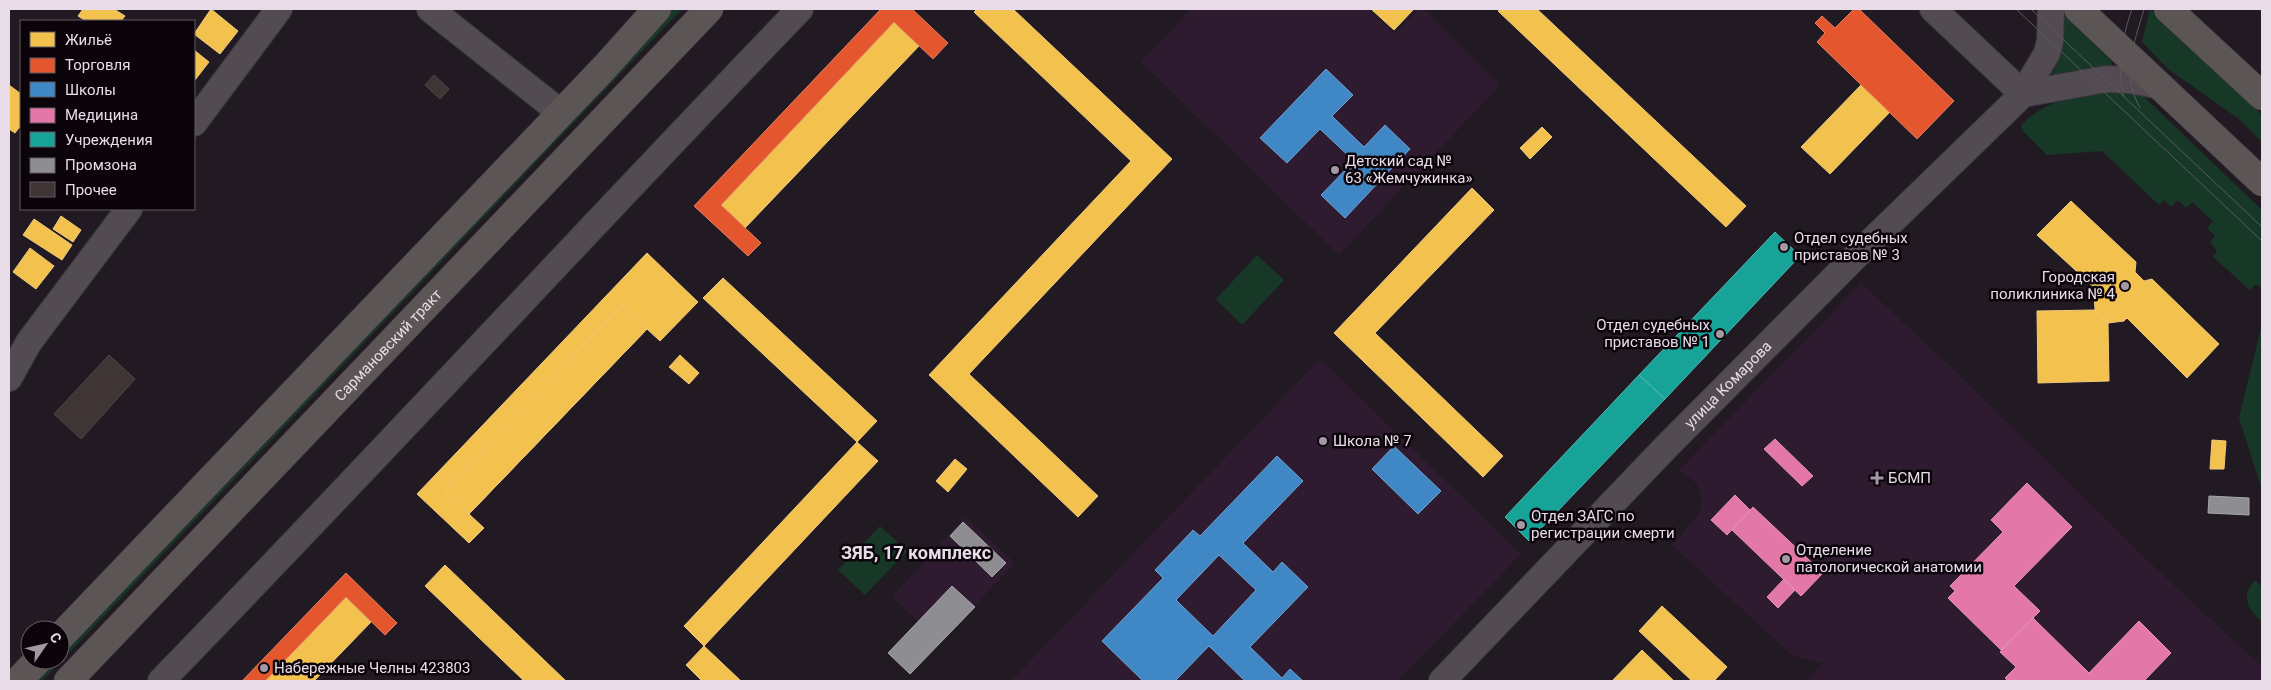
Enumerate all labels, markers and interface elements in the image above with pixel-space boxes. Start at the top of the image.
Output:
legend [20,20,195,210]
text: Жильё [65,31,112,49]
text: Торговля [65,56,130,74]
text: Школы [65,81,116,99]
text: Медицина [65,106,138,124]
text: Учреждения [65,131,153,149]
place label: Детский сад № 63 «Жемчужинка» [1345,152,1472,187]
text: Промзона [65,156,137,174]
marker: Детский сад № 63 «Жемчужинка» [1329,164,1341,176]
text: Прочее [65,181,117,199]
place label: Отдел судебных приставов № 3 [1794,229,1908,264]
marker: Отдел судебных приставов № 3 [1778,241,1790,253]
place label: Городская поликлиника № 4 [1990,268,2116,303]
marker: Городская поликлиника № 4 [2119,280,2131,292]
street label: Сармановский тракт [331,286,446,405]
place label: Отдел судебных приставов № 1 [1596,316,1711,351]
marker: Отдел судебных приставов № 1 [1714,328,1726,340]
street label: улица Комарова [1681,337,1775,432]
place label: Школа № 7 [1333,432,1412,450]
marker: Школа № 7 [1317,435,1329,447]
place label: БСМП [1888,469,1931,487]
marker: БСМП [1870,471,1884,485]
place label: Отдел ЗАГС по регистрации смерти [1531,507,1675,542]
marker: Отдел ЗАГС по регистрации смерти [1515,519,1527,531]
place label: Отделение патологической анатомии [1796,541,1982,576]
district label: ЗЯБ, 17 комплекс [841,542,991,563]
marker: Отделение патологической анатомии [1780,553,1792,565]
north arrow [20,620,70,670]
text: С [47,629,65,646]
place label: Набережные Челны 423803 [274,659,470,677]
marker: Набережные Челны 423803 [258,662,270,674]

